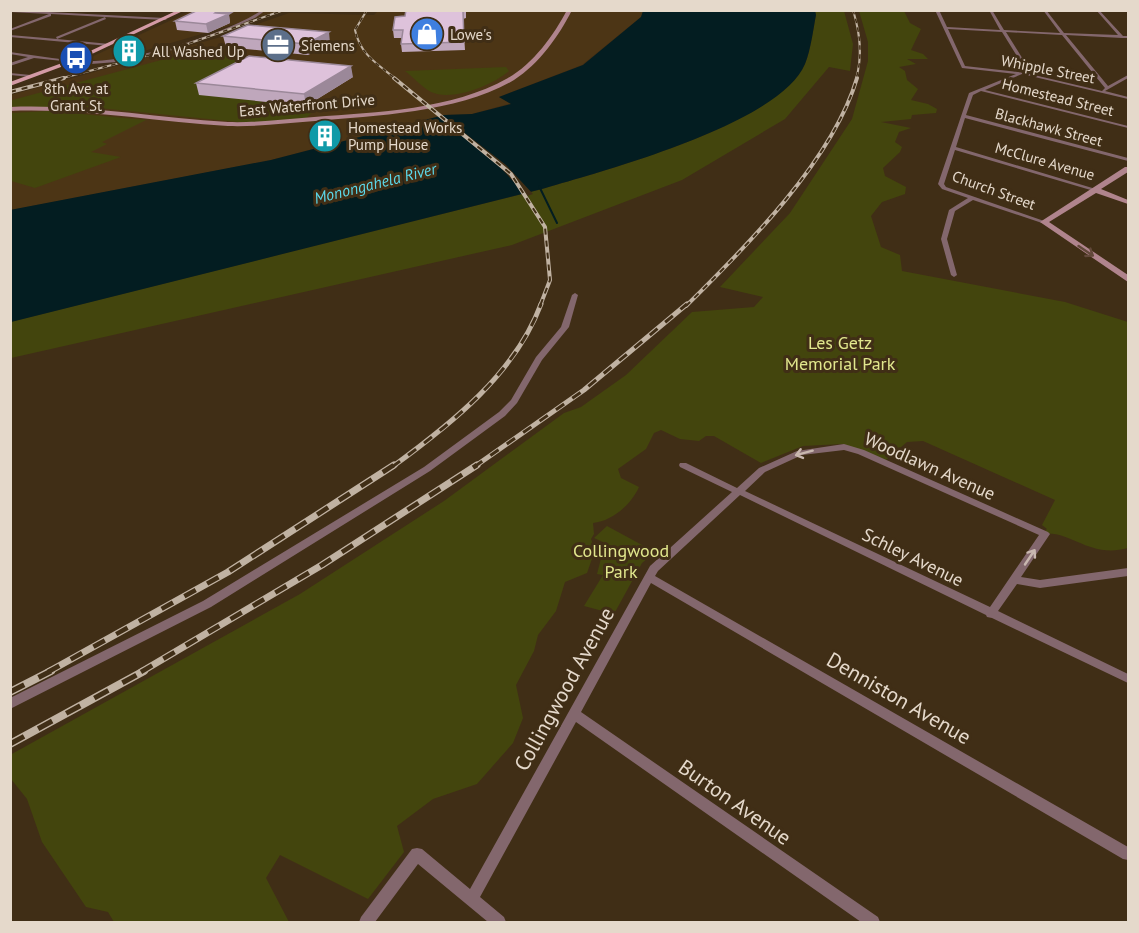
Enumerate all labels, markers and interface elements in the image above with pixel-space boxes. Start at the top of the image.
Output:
shop icon: Lowe's [409,16,445,52]
place label: Lowe's [450,25,492,44]
office icon: Siemens [260,27,296,63]
building icon: All Washed Up [111,33,147,69]
place label: Siemens [301,36,355,55]
bus stop icon: 8th Ave at Grant St [58,40,94,76]
place label: All Washed Up [152,42,245,61]
street label: Whipple Street [999,51,1097,87]
street label: Homestead Street [1000,74,1116,120]
place label: 8th Ave at Grant St [44,79,108,115]
street label: East Waterfront Drive [238,90,376,120]
street label: Blackhawk Street [993,104,1105,150]
building icon: Homestead Works Pump House [307,118,343,154]
place label: Homestead Works Pump House [348,118,462,154]
street label: McClure Avenue [993,138,1097,184]
water label: Monongahela River [312,158,440,208]
street label: Church Street [950,166,1038,214]
one-way arrow [1077,245,1094,257]
park label: Les Getz Memorial Park [785,331,896,375]
street label: Woodlawn Avenue [861,427,999,505]
one-way arrow [795,447,814,459]
street label: Schley Avenue [859,523,967,591]
park label: Collingwood Park [573,539,669,583]
one-way arrow [1024,549,1036,566]
street label: Collingwood Avenue [508,603,620,775]
street label: Denniston Avenue [822,646,976,750]
street label: Burton Avenue [673,753,797,851]

